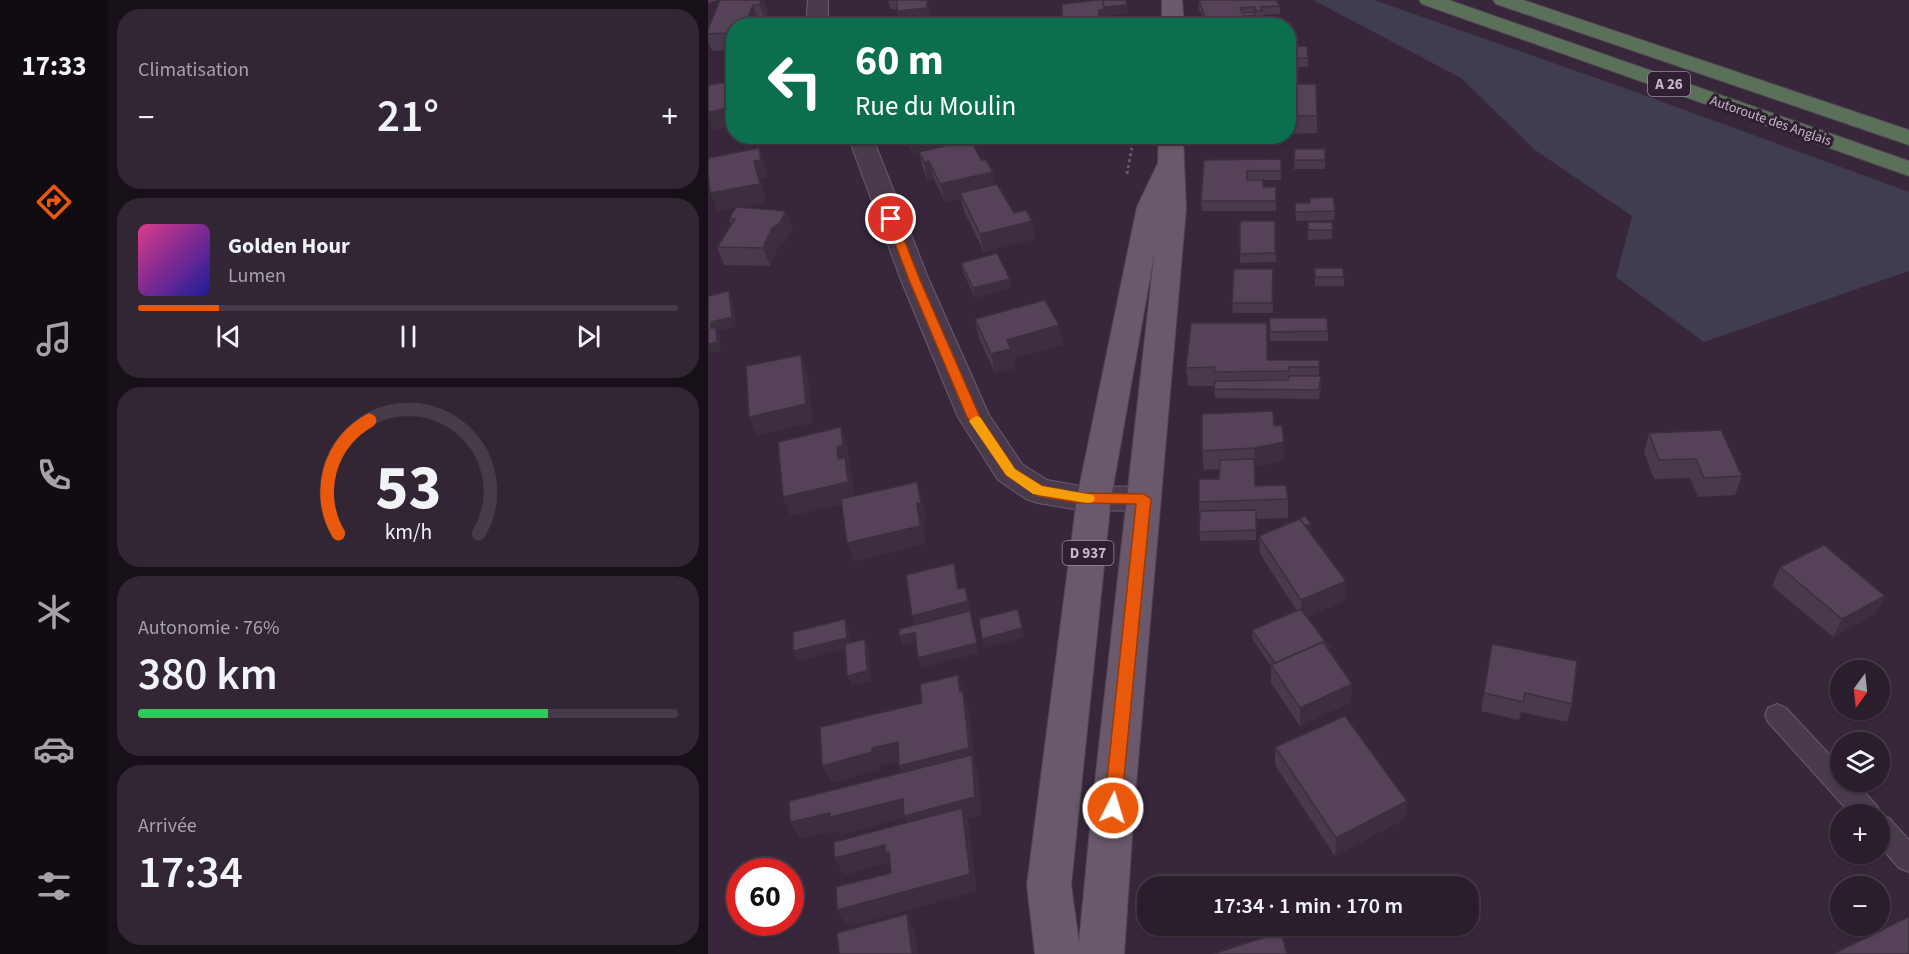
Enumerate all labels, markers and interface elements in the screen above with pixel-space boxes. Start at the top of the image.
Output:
text: 60 m [855,31,944,91]
icon: left [756,42,834,120]
text: 17:33 [21,47,87,86]
text: Climatisation [138,56,249,84]
road number: A 26 [1648,72,1690,96]
text: 21° [377,85,439,149]
text: Rue du Moulin [855,87,1016,126]
street label: Autoroute des Anglais [1707,91,1834,151]
text: − [138,94,154,141]
text: + [662,94,678,141]
icon: directions [33,181,75,223]
pin [865,193,916,244]
icon: arrive [874,202,907,235]
text: Golden Hour [228,230,350,262]
text: Lumen [228,262,286,290]
icon: music [33,318,75,360]
icon: previous [212,320,245,353]
icon: pause [392,320,425,353]
icon: next [572,320,605,353]
text: 53 [375,444,441,533]
icon: phone [33,454,75,496]
text: km/h [384,517,432,548]
road number: D 937 [1062,541,1114,565]
icon: climate [33,591,75,633]
text: Autonomie · 76% [138,614,279,642]
text: 380 km [138,643,278,707]
north arrow [1830,660,1890,720]
map controls [1830,660,1890,936]
icon: car [33,728,75,770]
button: layers [1830,732,1890,792]
position arrow [1081,776,1145,840]
button: + [1830,804,1890,864]
text: Arrivée [138,812,197,840]
text: 17:34 [138,841,243,905]
speed limit sign: 60 [726,858,804,936]
icon: filters [33,865,75,907]
button: − [1830,876,1890,936]
text: 17:34 · 1 min · 170 m [1213,890,1403,922]

